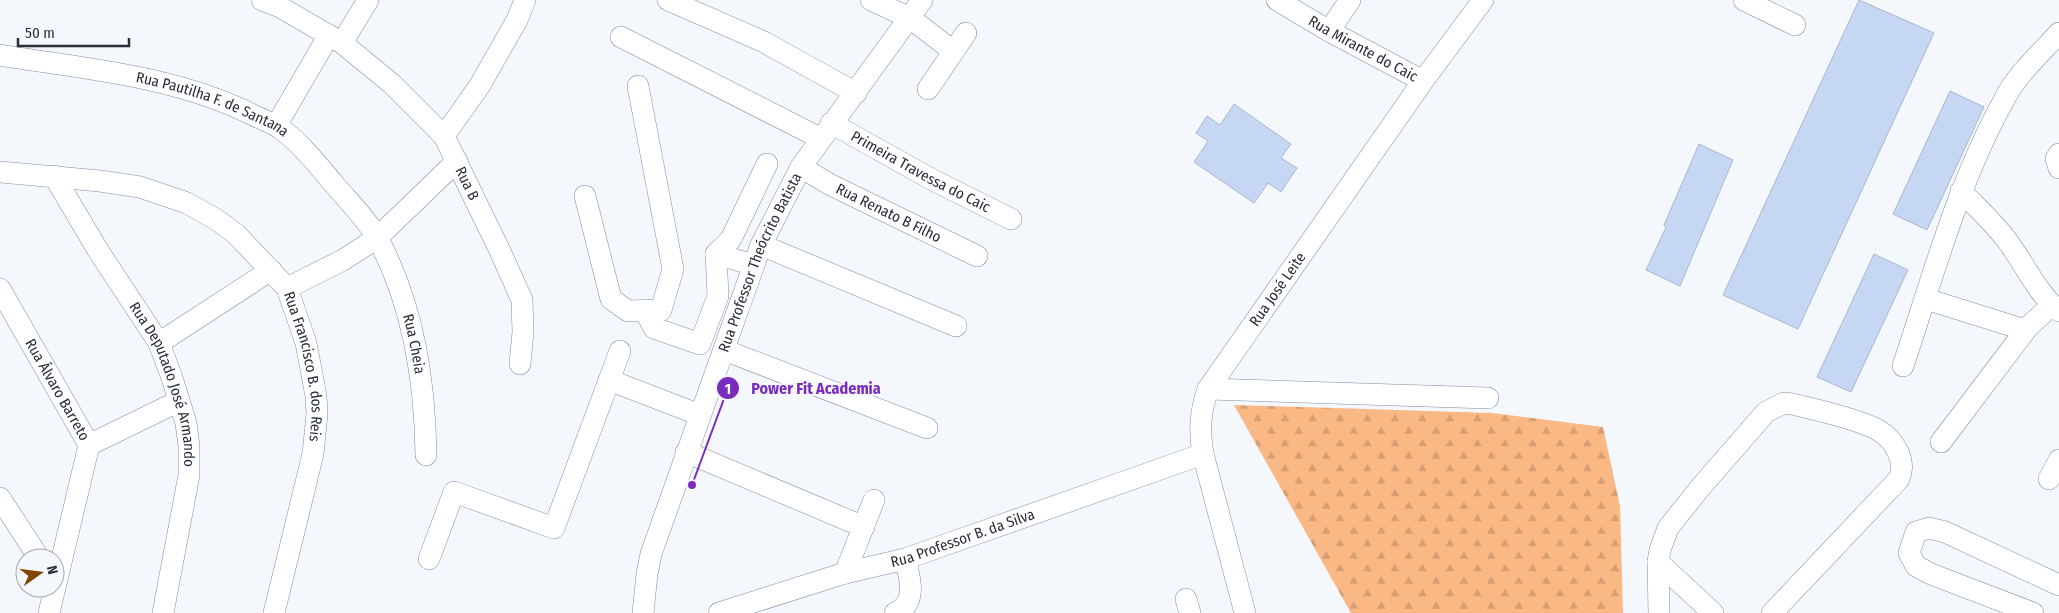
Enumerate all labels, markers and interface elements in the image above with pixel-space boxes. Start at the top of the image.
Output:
street label: Rua Mirante do Caic [1305,12,1421,86]
scale bar [18,15,129,47]
text: 50 m [25,24,55,42]
street label: Rua Pautilha F. de Santana [134,68,292,141]
street label: Primeira Travessa do Caic [848,127,994,216]
street label: Rua B [451,164,483,203]
street label: Rua Professor Theócrito Batista [715,170,805,355]
street label: Rua Renato B Filho [833,180,944,246]
street label: Rua José Leite [1246,249,1310,330]
street label: Rua Francisco B. dos Reis [280,289,326,443]
street label: Rua Deputado José Armando [125,299,198,467]
street label: Rua Cheia [399,312,429,375]
street label: Rua Álvaro Barreto [21,336,94,444]
callout: Power Fit Academia [716,373,890,404]
text: Power Fit Academia [751,379,881,398]
text: 1 [725,380,731,398]
street label: Rua Professor B. da Silva [889,505,1037,571]
north arrow [15,548,65,598]
text: N [43,564,61,576]

